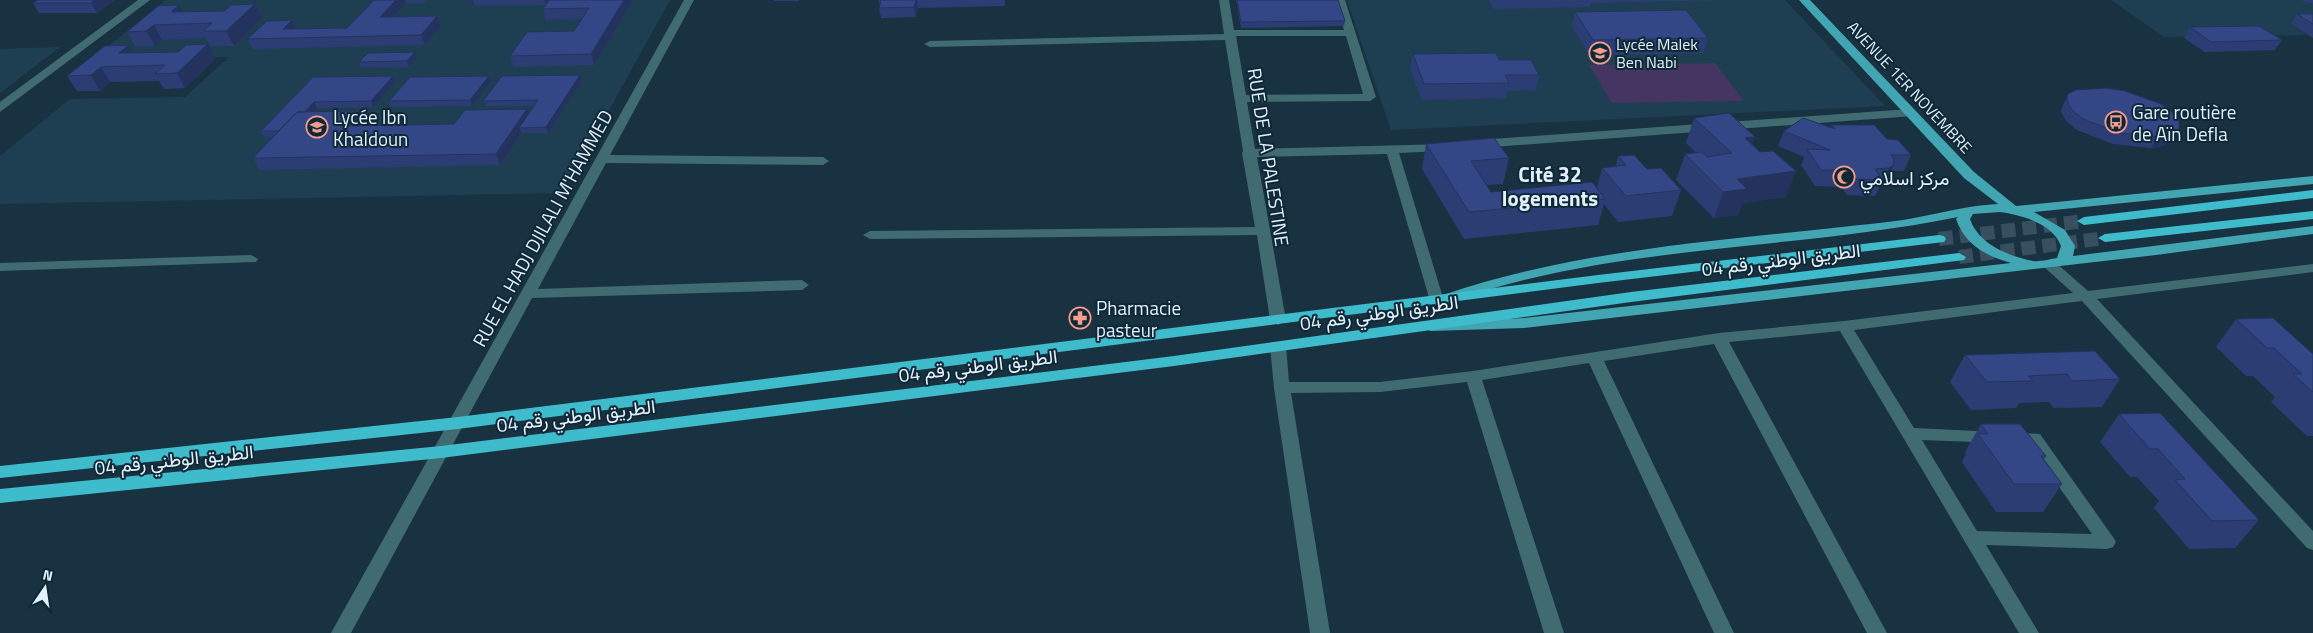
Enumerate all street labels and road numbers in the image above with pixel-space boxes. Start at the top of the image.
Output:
street label: AVENUE 1ER NOVEMBRE [1842,15,1978,159]
street label: RUE DE LA PALESTINE [1241,66,1297,248]
street label: RUE EL HADJ DJILALI M'HAMMED [465,104,619,352]
street label: الطريق الوطني رقم 04 [1700,235,1862,285]
street label: الطريق الوطني رقم 04 [1298,287,1460,339]
street label: الطريق الوطني رقم 04 [897,341,1059,391]
street label: الطريق الوطني رقم 04 [495,391,657,441]
street label: الطريق الوطني رقم 04 [93,436,255,484]

